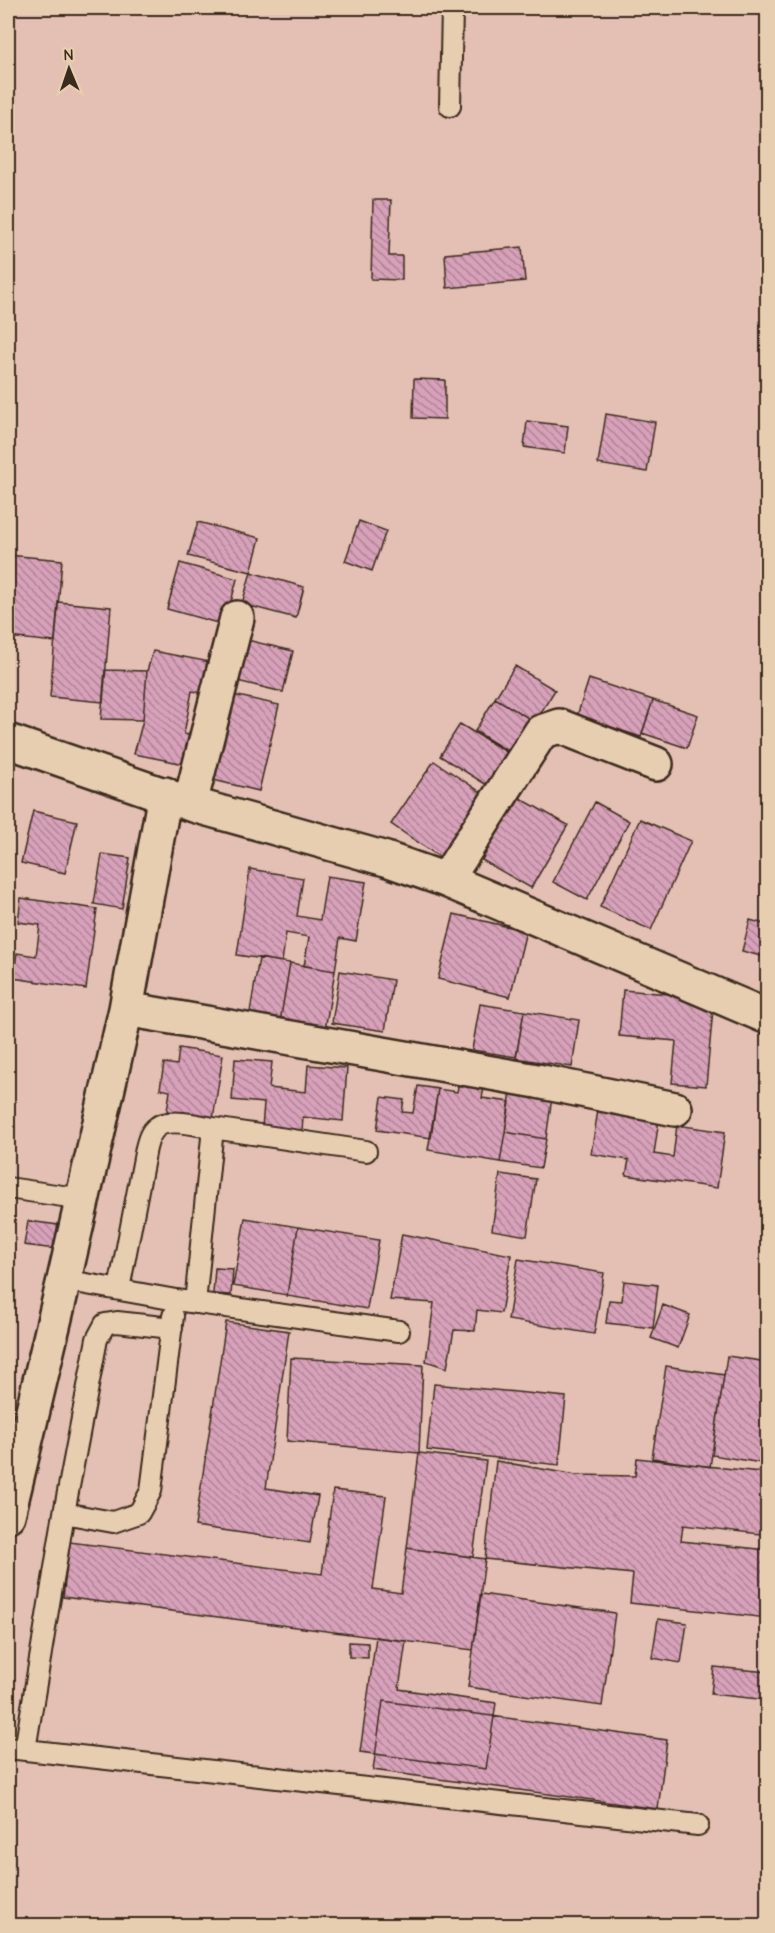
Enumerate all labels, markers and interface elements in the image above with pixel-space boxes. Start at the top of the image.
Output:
north arrow [39,39,99,99]
text: N [63,46,74,64]

